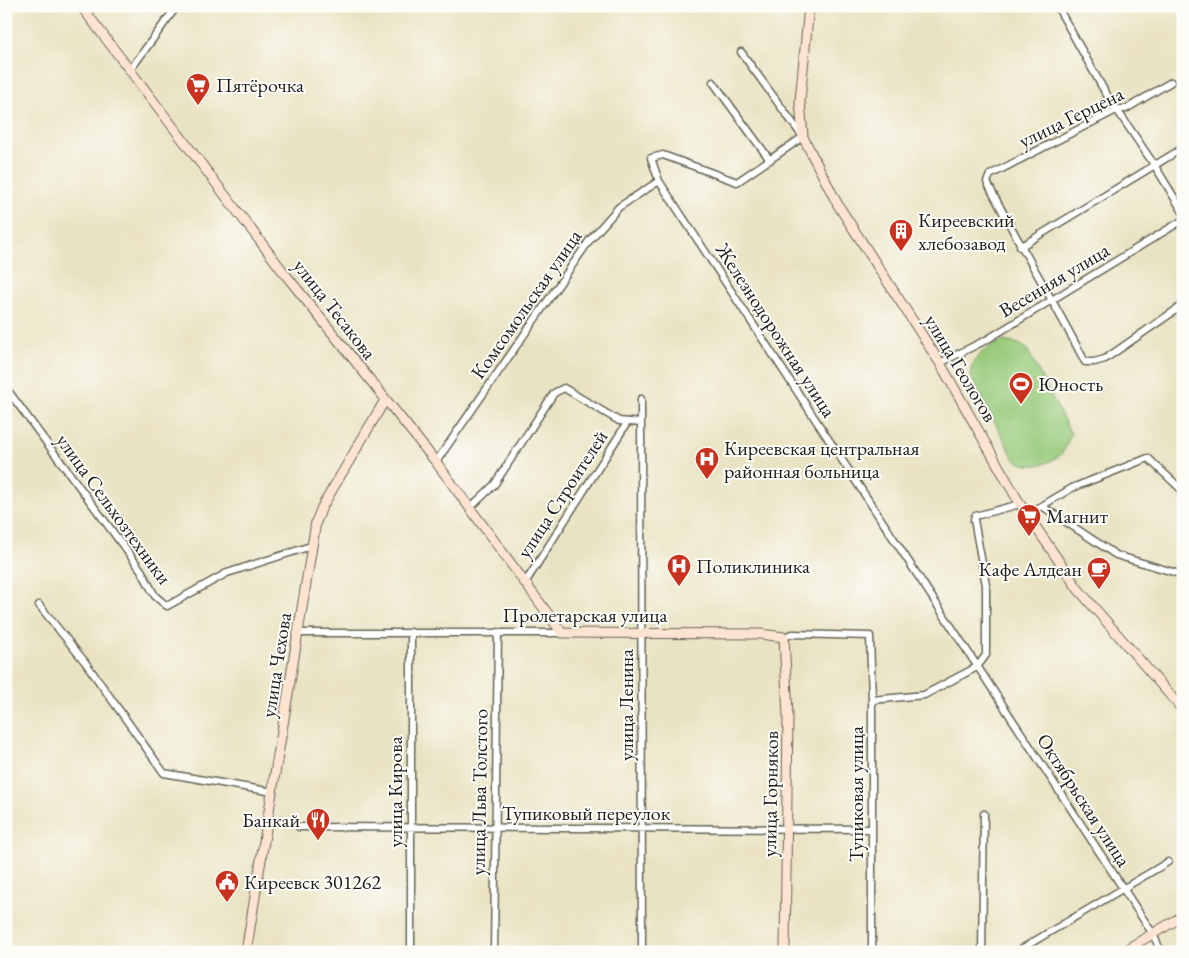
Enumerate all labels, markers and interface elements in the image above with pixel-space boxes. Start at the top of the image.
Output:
supermarket icon: Пятёрочка [185,72,211,106]
place label: Пятёрочка [216,72,304,98]
street label: улица Герцена [1014,80,1128,154]
place label: Киреевский хлебозавод [918,207,1015,256]
building icon: Киреевский хлебозавод [888,218,914,252]
street label: Комсомольская улица [465,224,587,384]
street label: Железнодорожная улица [709,237,842,422]
street label: Весенняя улица [994,237,1114,323]
street label: улица Тесакова [288,253,382,365]
street label: улица Геологов [919,309,1003,427]
sports icon: Юность [1008,371,1034,405]
place label: Юность [1038,371,1103,397]
street label: улица Строителей [511,425,613,563]
street label: улица Сельхозтехники [50,428,178,590]
place label: Киреевская центральная районная больница [724,435,920,484]
hospital icon: Киреевская центральная районная больница [694,446,720,480]
supermarket icon: Магнит [1016,503,1042,537]
place label: Магнит [1046,503,1108,529]
hospital icon: Поликлиника [666,553,692,587]
place label: Поликлиника [696,553,810,579]
place label: Кафе Алдеан [979,556,1082,582]
cafe icon: Кафе Алдеан [1086,556,1112,590]
street label: Пролетарская улица [502,602,668,628]
street label: улица Чехова [255,610,297,719]
street label: улица Ленина [613,649,639,761]
street label: улица Льва Толстого [465,708,493,876]
street label: Тупиковая улица [843,726,869,862]
street label: Октябрьская улица [1031,728,1137,872]
street label: улица Горняков [756,731,784,857]
street label: улица Кирова [382,736,408,848]
street label: Тупиковый переулок [502,800,671,826]
place label: Банкай [242,807,300,833]
restaurant icon: Банкай [305,807,331,841]
public building icon: Киреевск 301262 [214,869,240,903]
place label: Киреевск 301262 [244,869,381,895]

